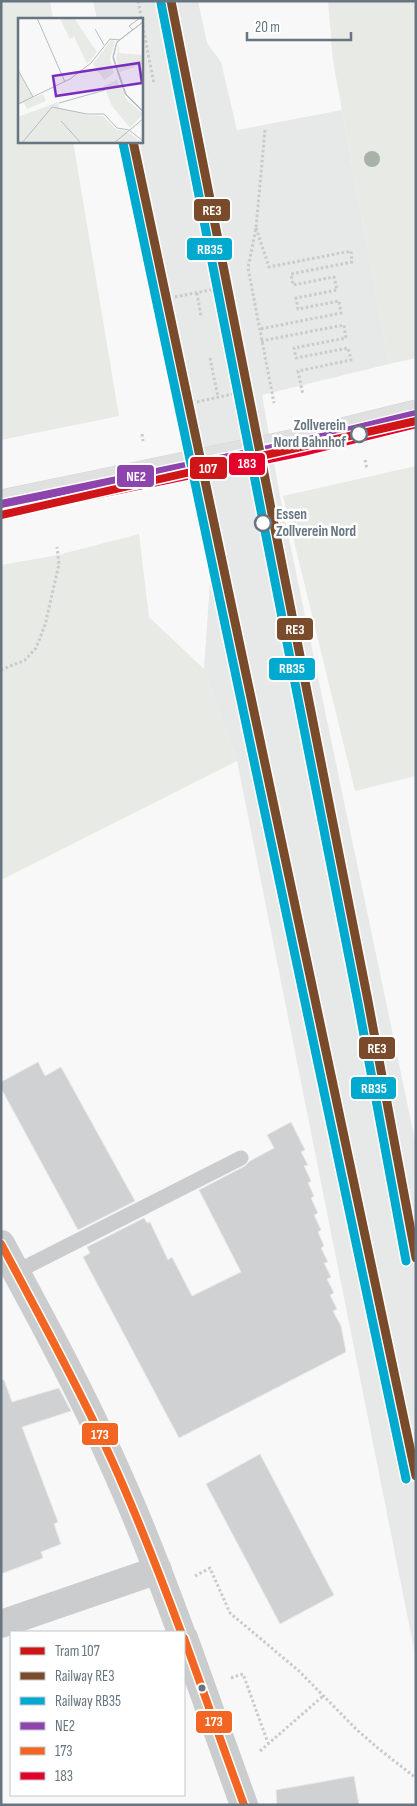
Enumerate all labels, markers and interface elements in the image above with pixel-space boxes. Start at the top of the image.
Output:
scale bar [247,10,351,42]
inset map [18,18,142,142]
text: 20 m [255,18,280,37]
line badge: RE3 [193,198,231,222]
text: RE3 [202,202,222,219]
line badge: RB35 [186,237,233,261]
text: RB35 [197,241,223,258]
place label: Zollverein Nord Bahnhof [274,416,346,452]
marker: Zollverein Nord Bahnhof [350,425,368,443]
line badge: 183 [228,452,266,476]
text: 183 [238,455,256,472]
line badge: 107 [189,456,228,480]
text: 107 [199,460,218,477]
line badge: NE2 [116,464,155,488]
text: NE2 [126,468,146,485]
place label: Essen Zollverein Nord [276,505,356,541]
marker: Essen Zollverein Nord [254,514,272,532]
line badge: RE3 [276,617,314,641]
text: RE3 [285,621,305,638]
line badge: RB35 [268,657,316,681]
text: RB35 [279,660,305,677]
line badge: RE3 [358,1036,396,1060]
text: RE3 [367,1040,387,1057]
line badge: RB35 [350,1076,397,1100]
text: RB35 [361,1080,387,1097]
line badge: 173 [81,1422,119,1446]
text: 173 [91,1426,109,1443]
legend [10,1631,185,1796]
text: Tram 107 [55,1642,100,1661]
text: Railway RE3 [55,1667,115,1686]
unlabelled marker [197,1683,207,1693]
text: Railway RB35 [55,1692,121,1711]
line badge: 173 [195,1710,233,1734]
text: 173 [205,1713,223,1730]
text: NE2 [55,1717,75,1736]
text: 173 [55,1742,73,1761]
text: 183 [55,1767,73,1786]

